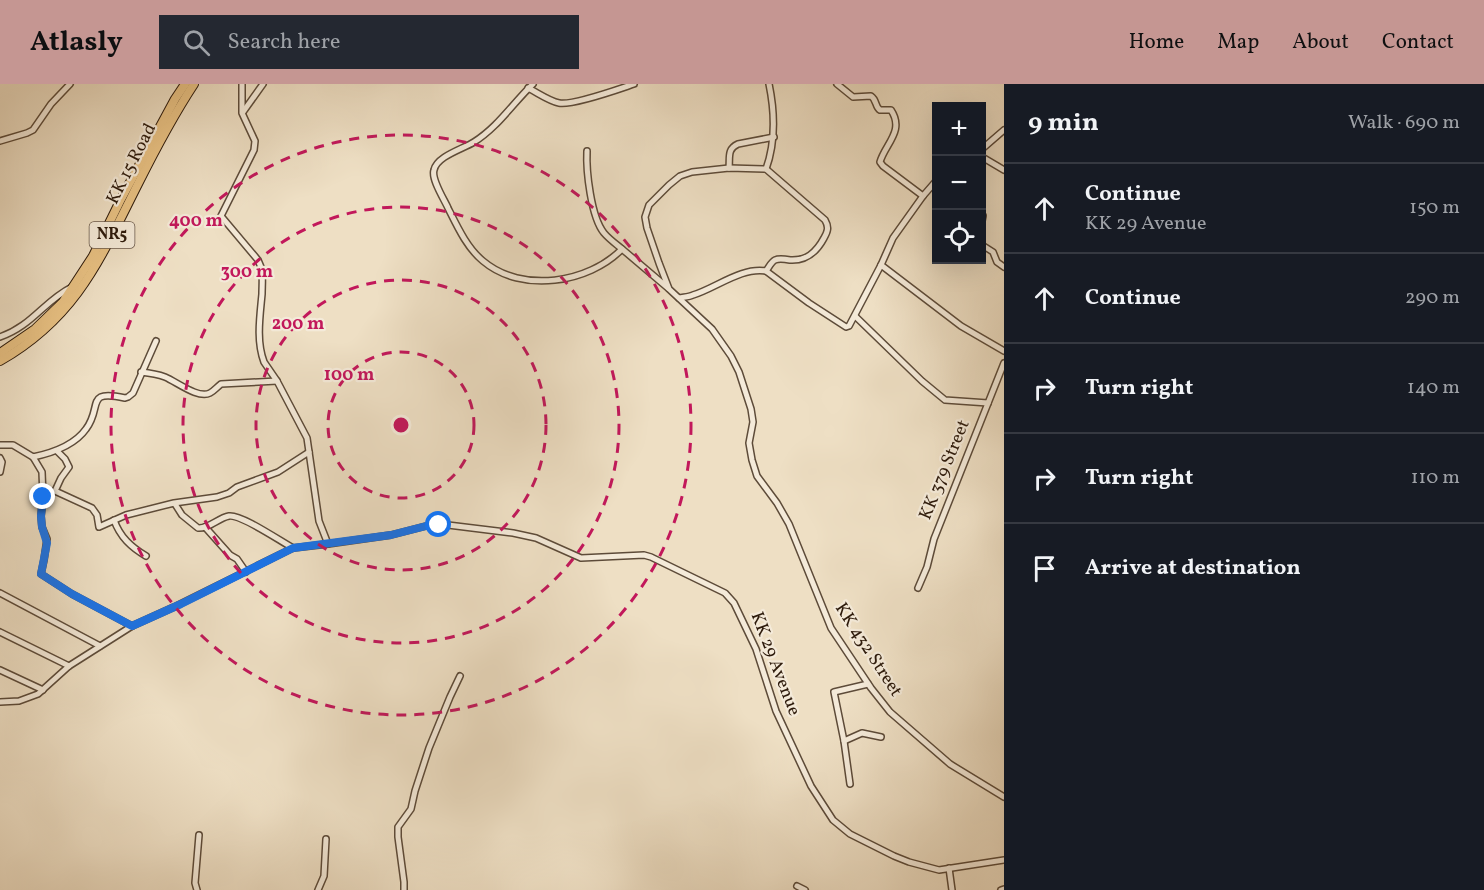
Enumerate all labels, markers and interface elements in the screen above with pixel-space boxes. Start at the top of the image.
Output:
search box [159,15,579,69]
text: Atlasly [30,23,123,62]
icon: search [180,26,213,59]
text: Search here [228,27,340,58]
text: Home [1129,28,1184,57]
text: Map [1217,28,1259,57]
text: About [1292,28,1349,57]
text: Contact [1382,28,1454,57]
map controls [932,102,986,264]
button: + [932,102,986,156]
text: 9 min [1028,105,1099,141]
text: Walk · 690 m [1348,109,1460,137]
street label: KK 15 Road [101,119,163,209]
button: − [932,156,986,210]
text: Continue [1085,179,1181,210]
icon: ahead [1028,192,1061,225]
text: 150 m [1409,194,1460,222]
text: 400 m [169,209,223,234]
button: locate [932,210,986,264]
text: KK 29 Avenue [1085,210,1206,238]
road number: NR5 [90,222,134,248]
text: 300 m [221,260,273,285]
icon: ahead [1028,282,1061,315]
text: Continue [1085,283,1181,314]
text: 290 m [1405,284,1460,312]
text: 200 m [272,312,324,337]
text: 100 m [324,363,374,388]
icon: right [1028,372,1061,405]
text: Turn right [1085,373,1193,404]
text: 140 m [1407,374,1460,402]
centre of rings [391,415,411,435]
street label: KK 379 Street [914,416,976,524]
icon: right [1028,462,1061,495]
text: Turn right [1085,463,1193,494]
text: 110 m [1411,464,1460,492]
route end [29,483,55,509]
route start [425,511,451,537]
icon: arrive [1028,552,1061,585]
text: Arrive at destination [1085,553,1301,584]
street label: KK 432 Street [828,598,908,702]
street label: KK 29 Avenue [744,608,806,720]

